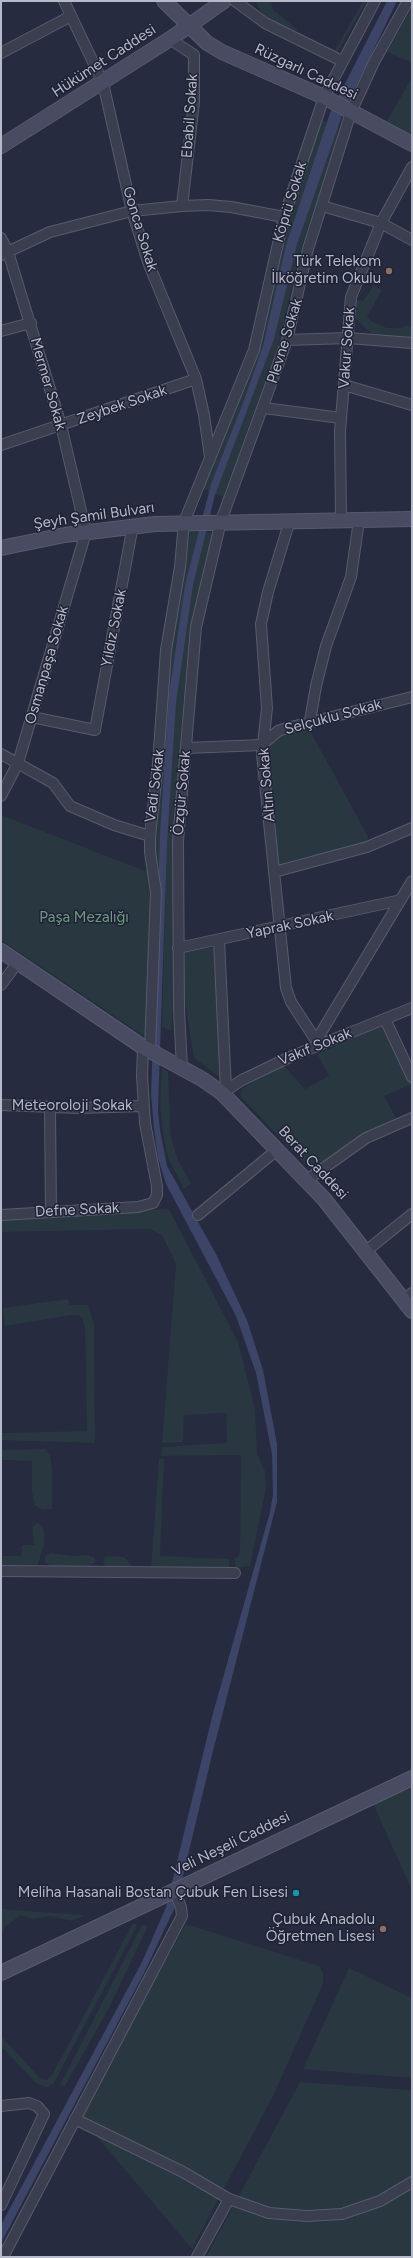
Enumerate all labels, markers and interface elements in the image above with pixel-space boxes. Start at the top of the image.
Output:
street label: Hükümet Caddesi [49,21,159,101]
street label: Rüzgarlı Caddesi [252,40,360,104]
street label: Ebabil Sokak [178,73,202,159]
street label: Köprü Sokak [269,159,311,245]
street label: Gonca Sokak [119,184,161,274]
place label: Türk Telekom İlköğretim Okulu [271,253,381,288]
marker: Türk Telekom İlköğretim Okulu [384,266,394,276]
street label: Plevne Sokak [264,296,306,386]
street label: Vakur Sokak [335,307,359,389]
street label: Mermer Sokak [26,336,70,432]
street label: Zeybek Sokak [75,381,169,429]
street label: Şeyh Şamil Bulvarı [32,499,156,533]
street label: Yıldız Sokak [98,587,130,669]
street label: Osmanpaşa Sokak [21,604,73,726]
street label: Selçuklu Sokak [282,695,384,739]
street label: Altın Sokak [255,747,279,823]
street label: Vadi Sokak [142,748,168,824]
street label: Özgür Sokak [169,750,195,836]
street label: Yaprak Sokak [245,907,335,943]
park label: Paşa Mezalığı [39,909,129,927]
street label: Vakıf Sokak [276,1024,354,1070]
street label: Meteoroloji Sokak [12,1097,132,1115]
street label: Berat Caddesi [274,1122,352,1204]
street label: Defne Sokak [34,1199,120,1221]
street label: Veli Neşeli Caddesi [169,1808,293,1880]
place label: Meliha Hasanali Bostan Çubuk Fen Lisesi [18,1884,288,1902]
marker: Meliha Hasanali Bostan Çubuk Fen Lisesi [291,1888,301,1898]
place label: Çubuk Anadolu Öğretmen Lisesi [266,1911,375,1946]
marker: Çubuk Anadolu Öğretmen Lisesi [378,1924,388,1934]

